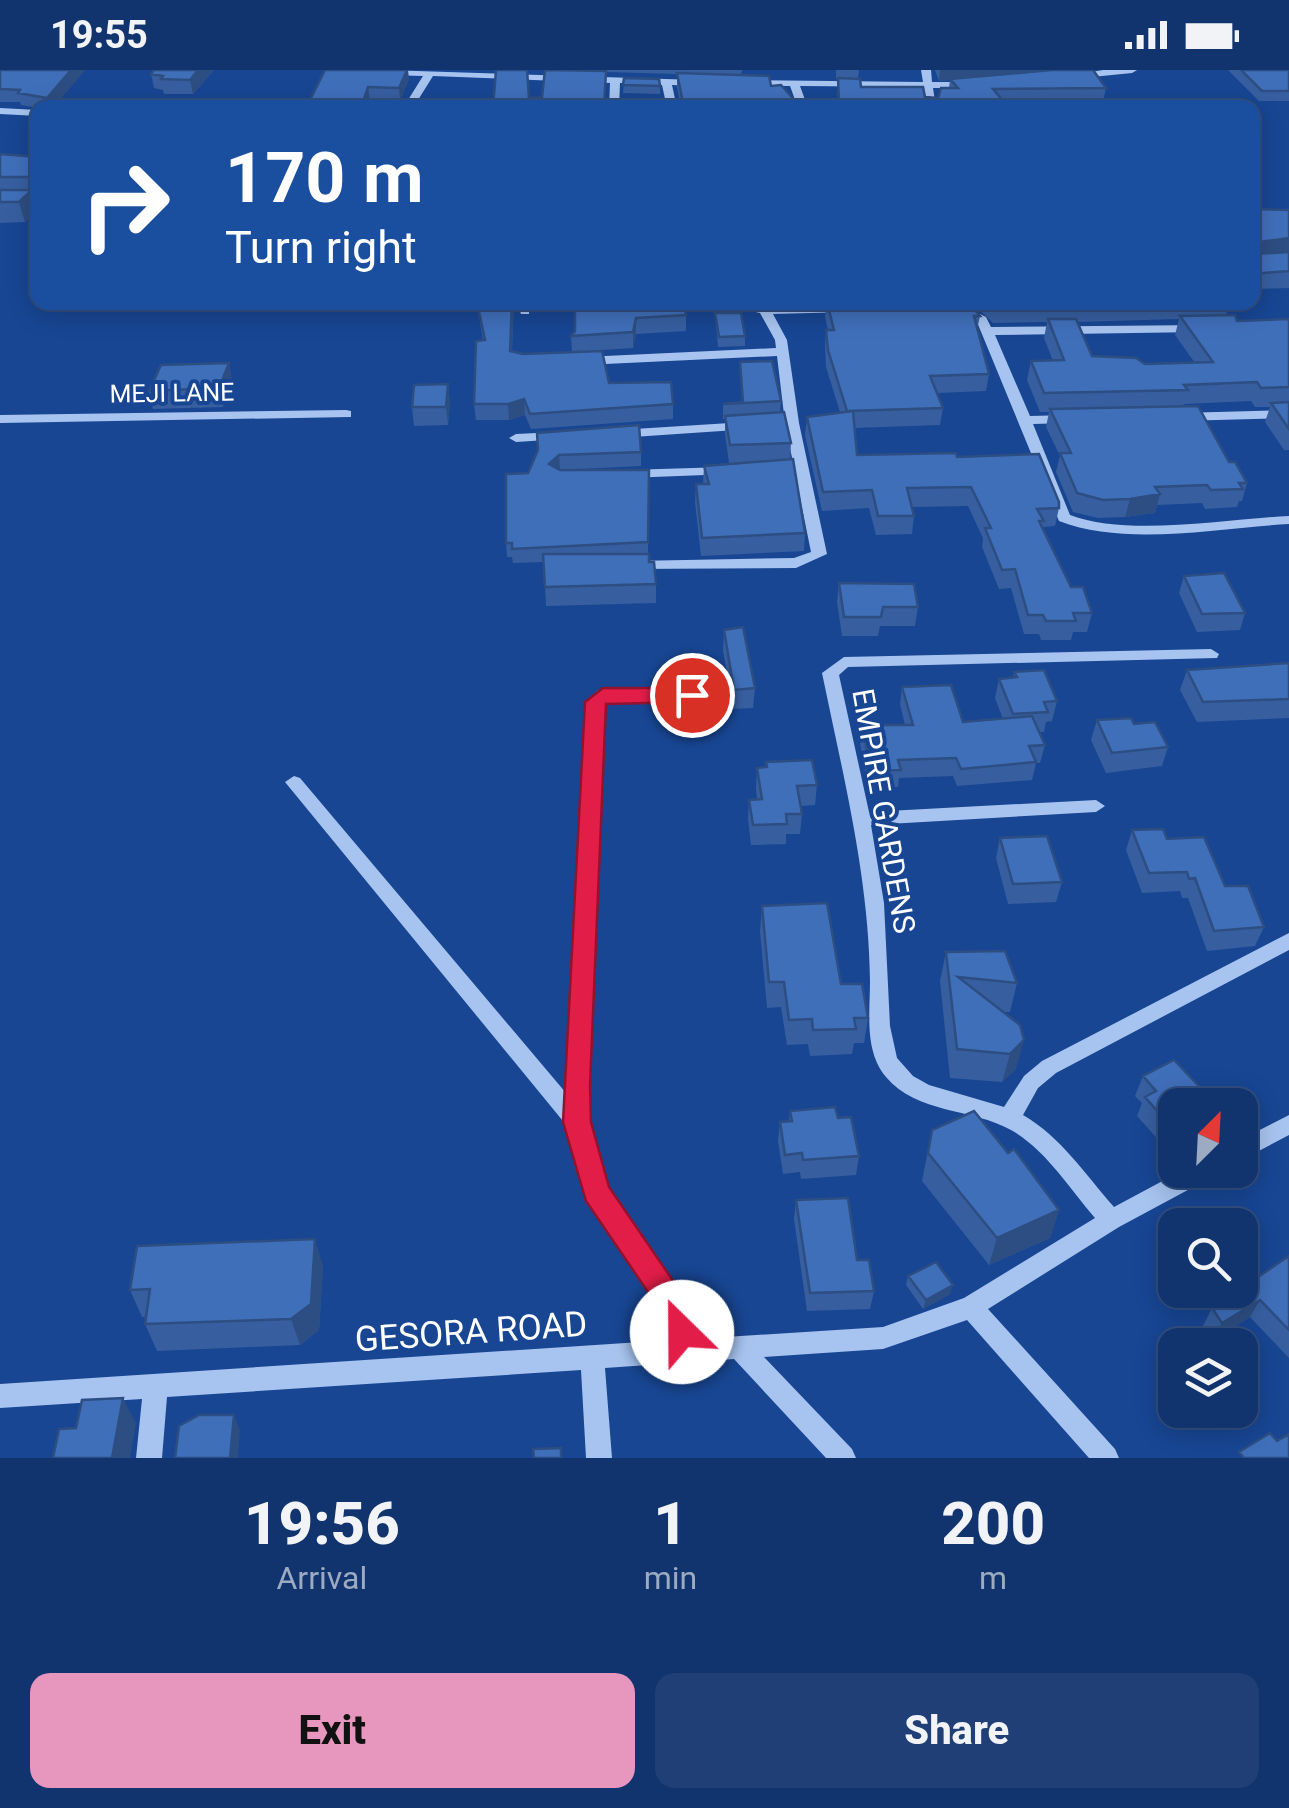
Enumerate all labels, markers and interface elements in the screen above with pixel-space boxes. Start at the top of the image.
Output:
text: 19:55 [50,13,148,57]
text: 170 m [225,137,424,219]
icon: right [60,140,190,270]
text: Turn right [225,221,417,274]
street label: MEJI LANE [109,377,235,409]
pin [650,653,735,738]
icon: arrive [665,668,720,723]
street label: EMPIRE GARDENS [845,686,923,936]
north arrow [1158,1088,1258,1188]
map controls [1158,1088,1258,1428]
button: search [1158,1208,1258,1308]
position arrow [630,1280,734,1384]
street label: GESORA ROAD [353,1303,589,1361]
button: layers [1158,1328,1258,1428]
text: 19:56 [244,1488,400,1559]
text: 1 [653,1488,688,1559]
text: 200 [941,1488,1045,1559]
text: Arrival [276,1559,367,1597]
text: min [644,1559,697,1597]
text: m [979,1559,1007,1597]
button: Exit [30,1673,635,1788]
button: Share [655,1673,1259,1788]

